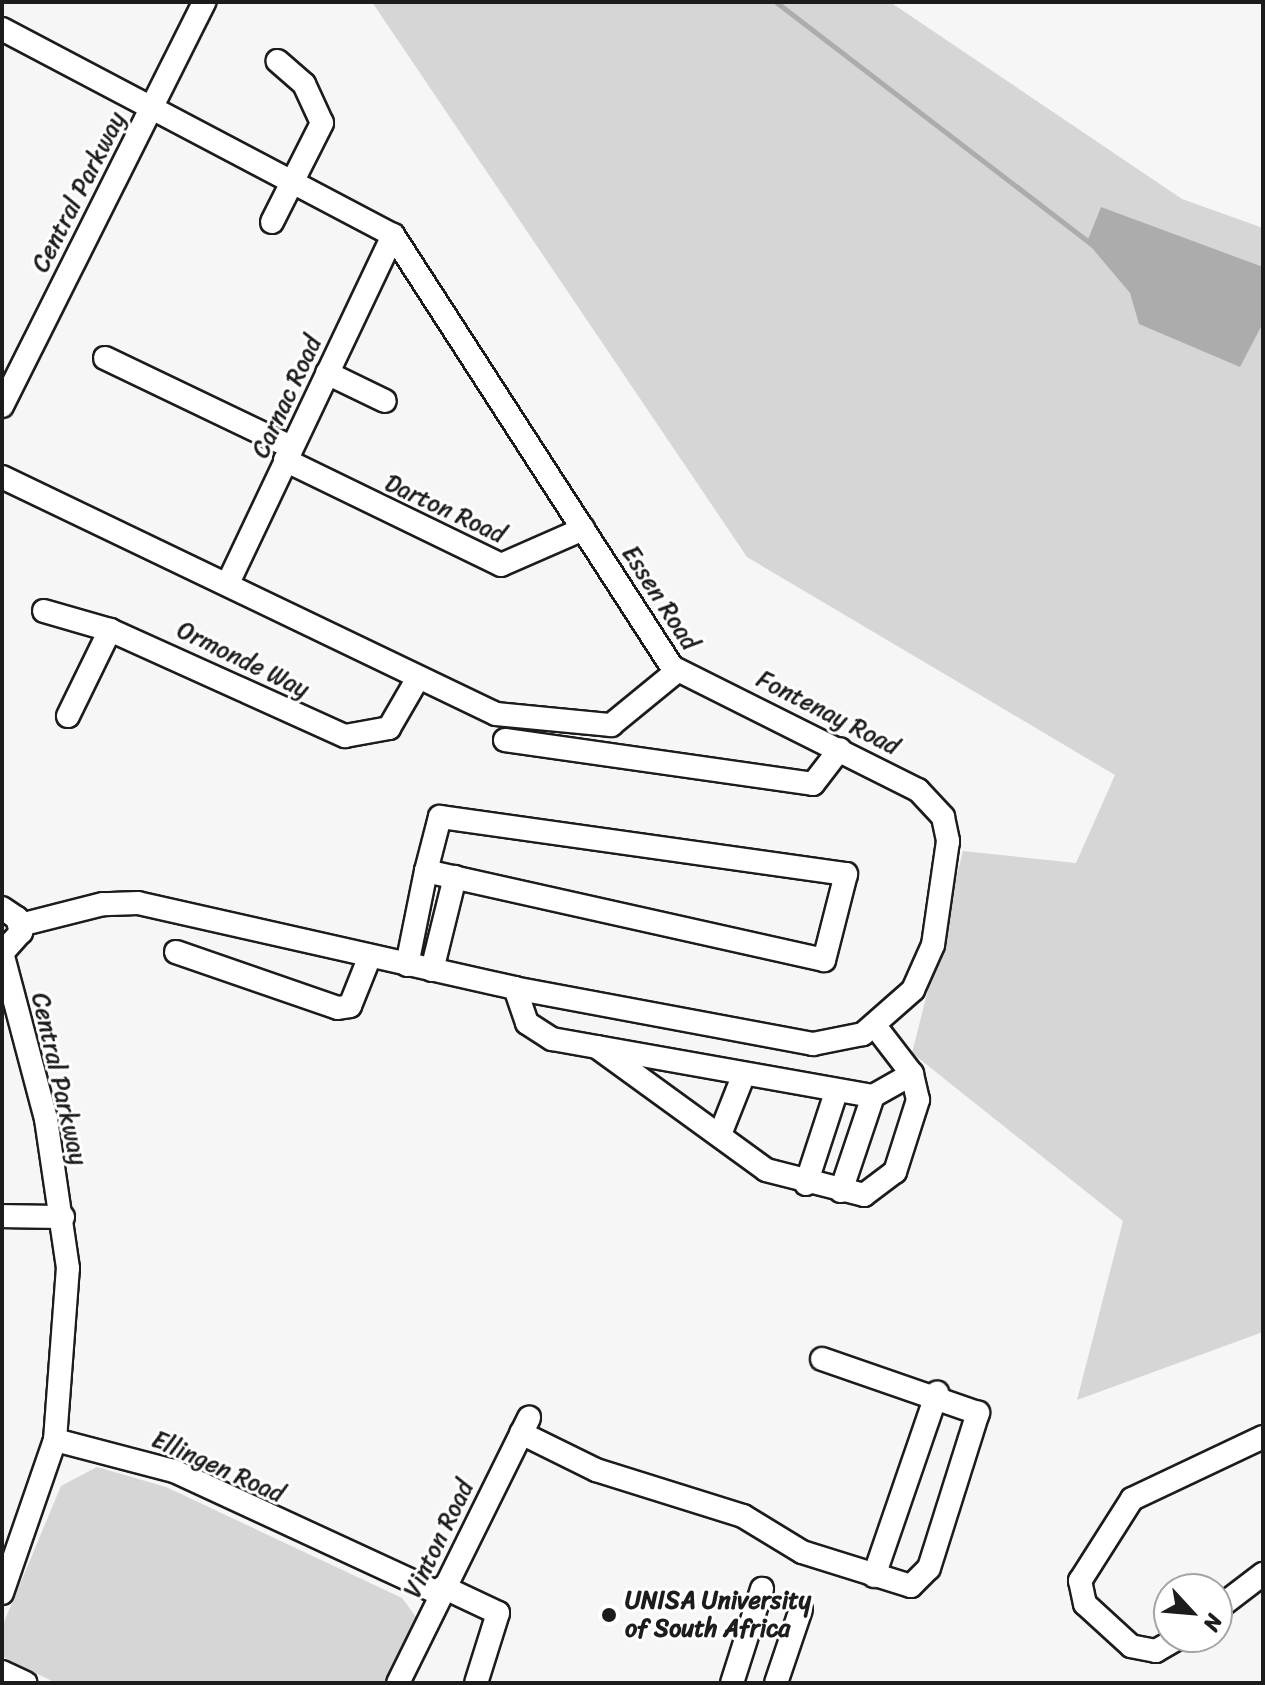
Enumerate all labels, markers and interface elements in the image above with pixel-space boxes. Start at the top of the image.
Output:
street label: Central Parkway [26,107,132,277]
street label: Carnac Road [246,331,328,463]
street label: Darton Road [380,469,510,549]
street label: Essen Road [616,540,704,656]
street label: Ormonde Way [172,616,314,704]
street label: Fontenay Road [752,665,904,761]
street label: Central Parkway [25,990,93,1168]
street label: Ellingen Road [147,1425,289,1509]
street label: Vinton Road [398,1476,480,1602]
north arrow [1153,1573,1233,1653]
place label: UNISA University of South Africa [625,1587,811,1643]
marker: UNISA University of South Africa [600,1606,618,1624]
text: N [1192,1607,1234,1638]

